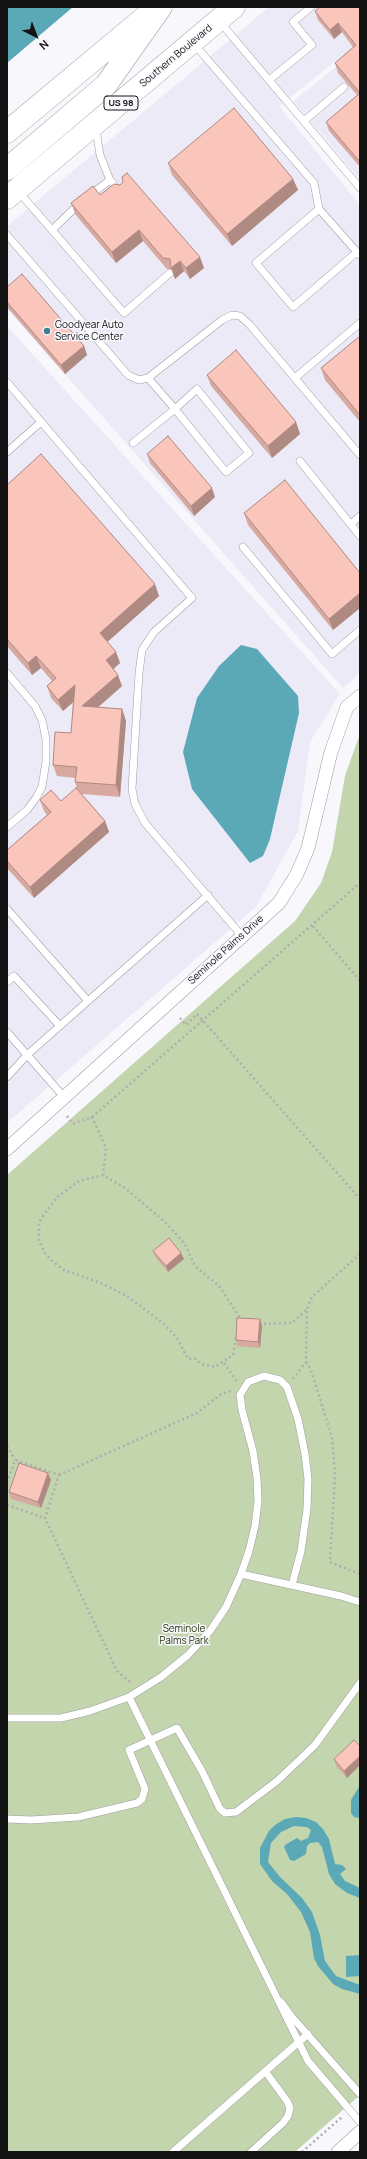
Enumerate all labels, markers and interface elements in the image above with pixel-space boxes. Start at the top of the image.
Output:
north arrow [16,16,56,56]
street label: Southern Boulevard [137,22,215,90]
text: N [36,37,52,54]
road number: US 98 [104,96,138,110]
place label: Goodyear Auto Service Center [55,319,124,342]
marker: Goodyear Auto Service Center [42,326,52,336]
street label: Seminole Palms Drive [186,913,266,987]
park label: Seminole Palms Park [159,1623,209,1646]

